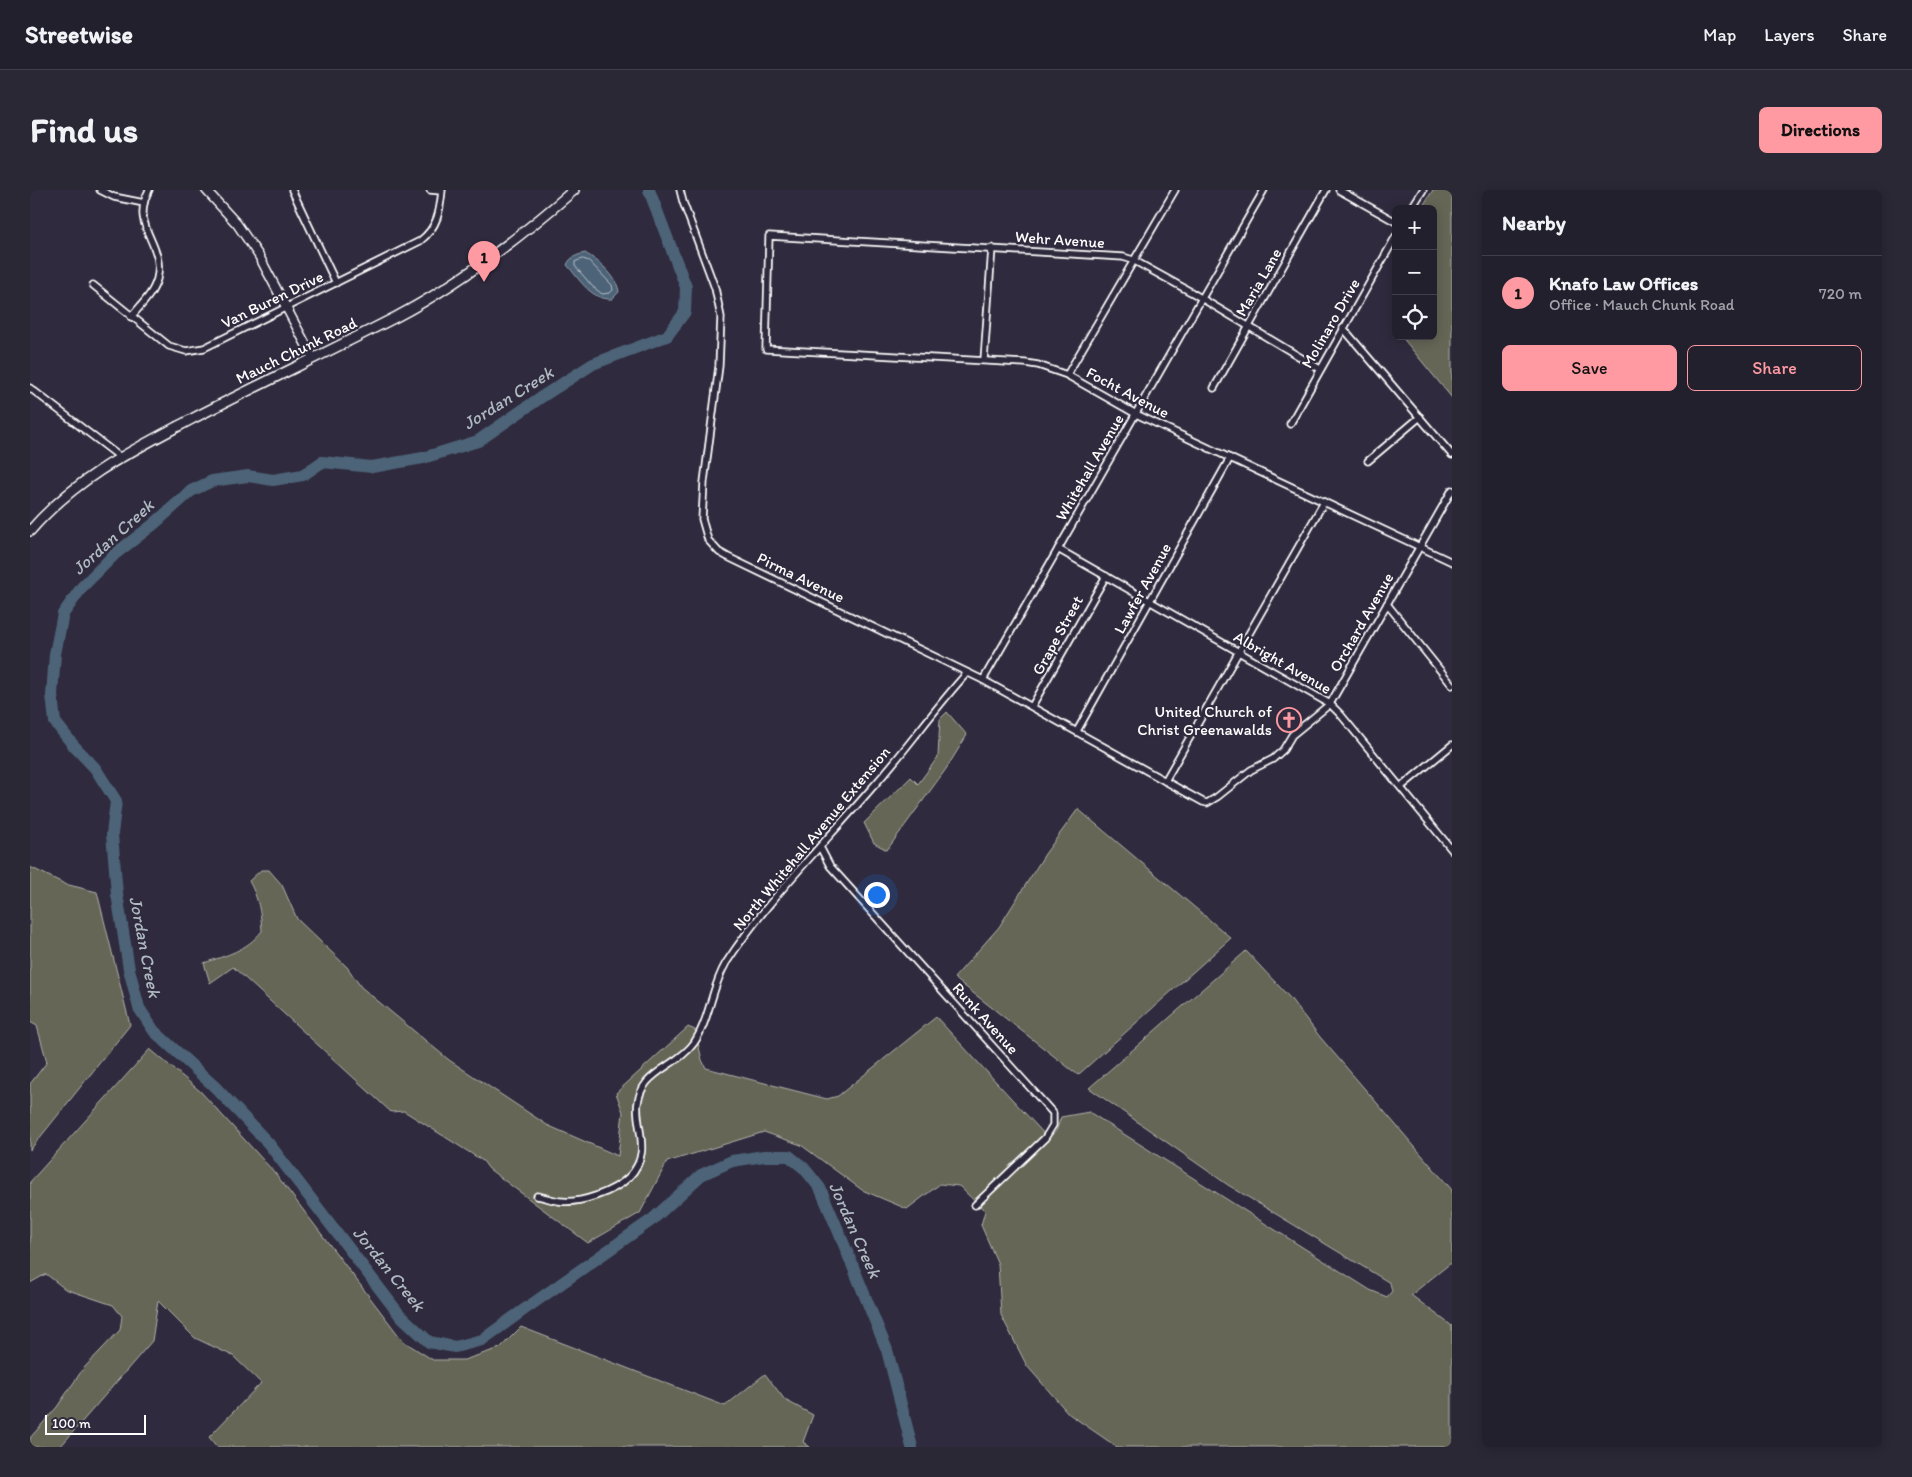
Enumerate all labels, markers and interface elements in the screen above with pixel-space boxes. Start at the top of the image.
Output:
text: Streetwise [25,20,133,49]
text: Map [1703,24,1736,46]
text: Layers [1764,24,1814,46]
text: Share [1842,24,1887,46]
button: Directions [1759,107,1882,153]
text: Find us [30,109,138,151]
map controls [1392,205,1437,340]
button: + [1392,205,1437,250]
text: Nearby [1502,210,1566,235]
street label: Wehr Avenue [1014,227,1105,252]
pin: 1 [468,241,500,282]
street label: Maria Lane [1231,245,1286,320]
button: − [1392,250,1437,295]
street label: Van Buren Drive [218,267,326,332]
text: Knafo Law Offices [1549,272,1698,295]
street label: Molinaro Drive [1297,275,1364,372]
text: 1 [1514,284,1522,303]
text: 720 m [1819,284,1862,303]
button: locate [1392,295,1437,340]
text: Office · Mauch Chunk Road [1549,295,1735,314]
street label: Mauch Chunk Road [233,313,360,388]
button: Save [1502,345,1677,391]
button: Share [1687,345,1862,391]
water label: Jordan Creek [459,361,559,434]
street label: Focht Avenue [1083,363,1173,422]
street label: Whitehall Avenue [1051,410,1128,524]
water label: Jordan Creek [68,493,160,579]
street label: Lawfer Avenue [1110,539,1175,637]
street label: Pirma Avenue [754,548,848,607]
street label: Orchard Avenue [1325,569,1398,675]
street label: Grape Street [1028,592,1087,678]
street label: Albright Avenue [1231,627,1335,698]
place label: United Church of Christ Greenawalds [1137,702,1272,739]
church icon: United Church of Christ Greenawalds [1276,707,1302,733]
street label: North Whitehall Avenue Extension [729,742,894,934]
your location [864,882,890,908]
water label: Jordan Creek [124,895,166,1001]
street label: Runk Avenue [948,978,1023,1058]
water label: Jordan Creek [824,1179,887,1283]
water label: Jordan Creek [348,1222,431,1317]
scale bar [45,1412,146,1435]
text: 100 m [52,1415,91,1432]

